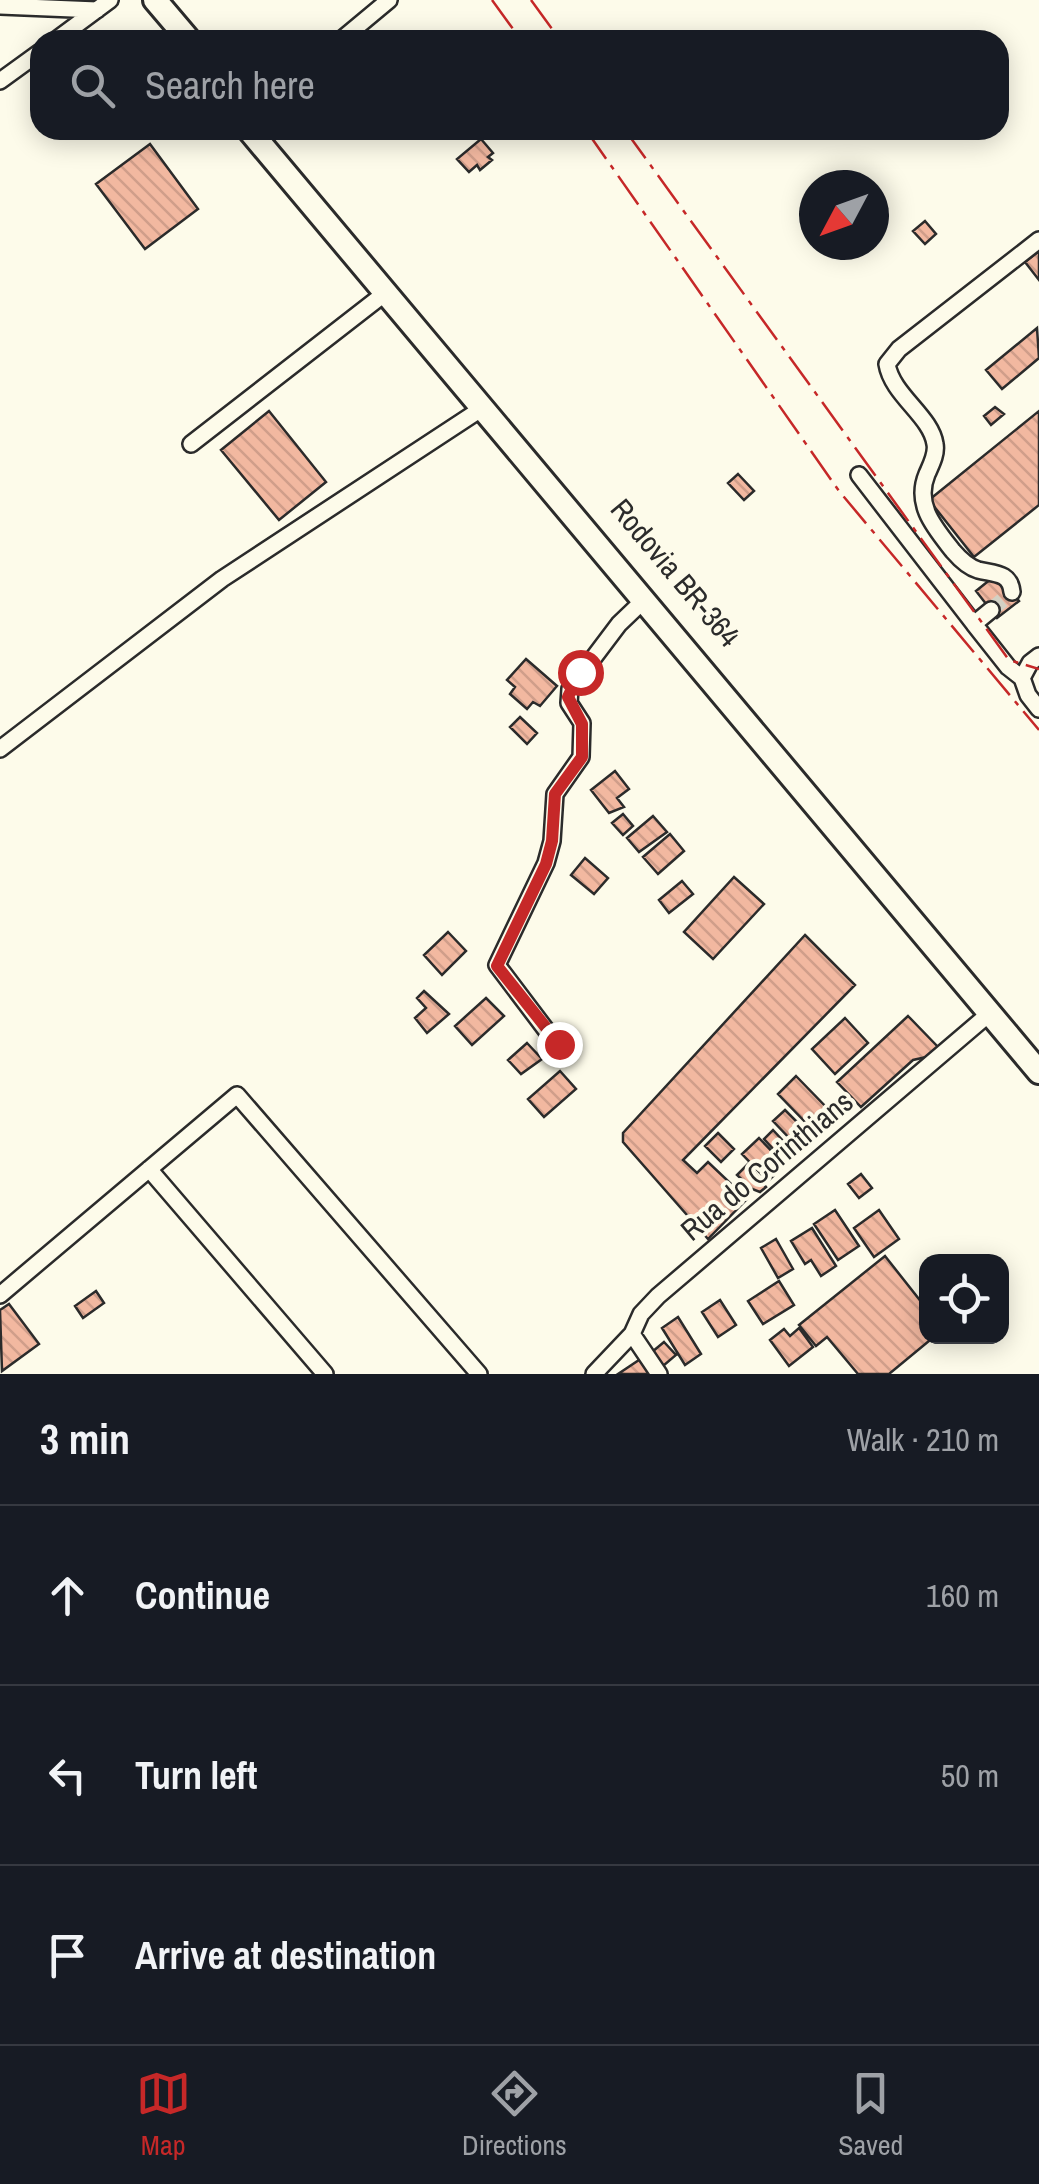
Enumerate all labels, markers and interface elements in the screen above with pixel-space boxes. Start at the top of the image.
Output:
search box [30,30,1009,140]
icon: search [65,58,120,113]
text: Search here [145,60,315,111]
north arrow [799,170,889,260]
street label: Rodovia BR-364 [602,490,750,655]
route start [558,650,604,696]
route end [537,1022,583,1068]
street label: Rua do Corinthians [672,1081,861,1249]
map controls [919,1254,1009,1344]
button: locate [919,1254,1009,1344]
text: 3 min [40,1411,130,1467]
text: Walk · 210 m [847,1418,999,1461]
icon: ahead [40,1568,95,1623]
text: Continue [135,1570,270,1621]
text: 160 m [926,1574,999,1617]
icon: left [40,1748,95,1803]
text: Turn left [135,1750,257,1801]
text: 50 m [941,1754,999,1797]
icon: arrive [40,1928,95,1983]
text: Arrive at destination [135,1930,436,1981]
tab: Map [136,2066,191,2164]
tab: Directions [462,2066,567,2164]
tab: Saved [838,2066,903,2164]

